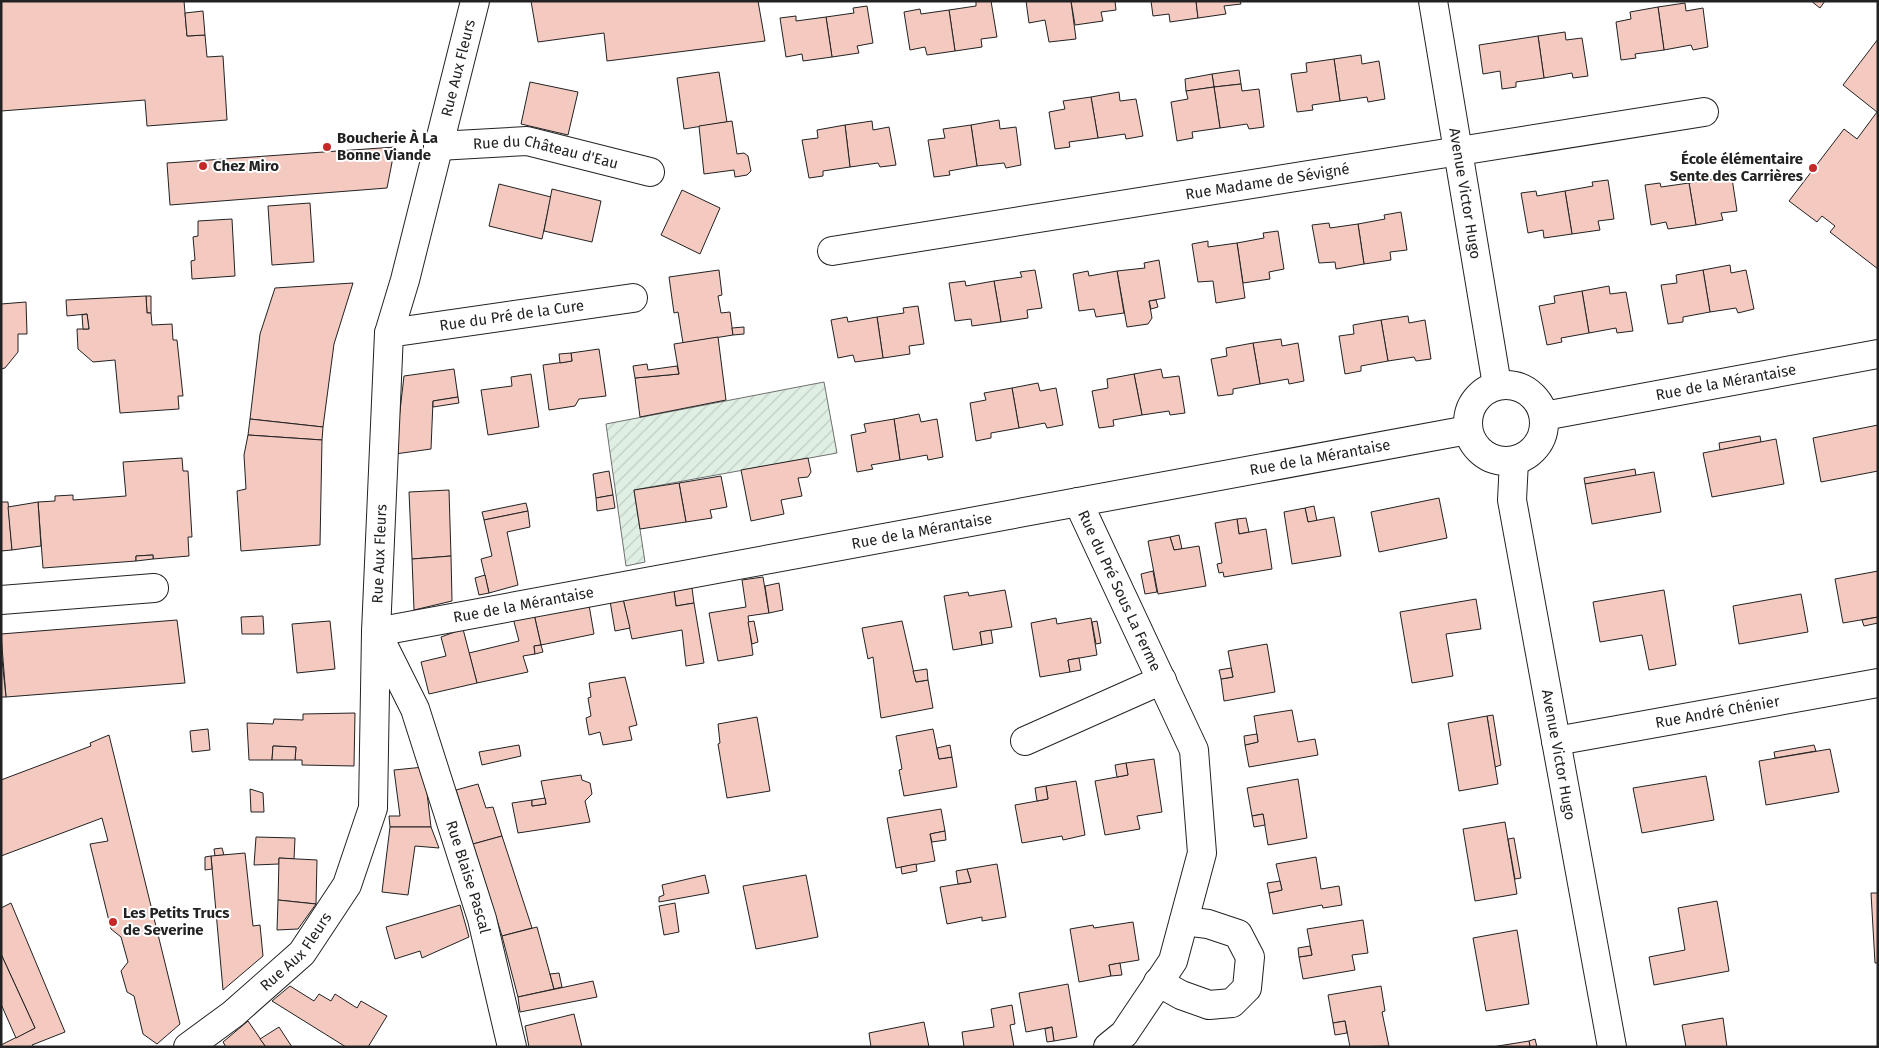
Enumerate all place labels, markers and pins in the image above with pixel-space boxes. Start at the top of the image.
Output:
place label: Boucherie À La Bonne Viande [337,129,438,164]
marker: Boucherie À La Bonne Viande [321,141,333,153]
place label: École élémentaire Sente des Carrières [1670,150,1803,185]
place label: Chez Miro [213,157,279,175]
marker: Chez Miro [197,160,209,172]
marker: École élémentaire Sente des Carrières [1807,162,1819,174]
place label: Les Petits Trucs de Severine [123,904,230,939]
marker: Les Petits Trucs de Severine [107,916,119,928]

